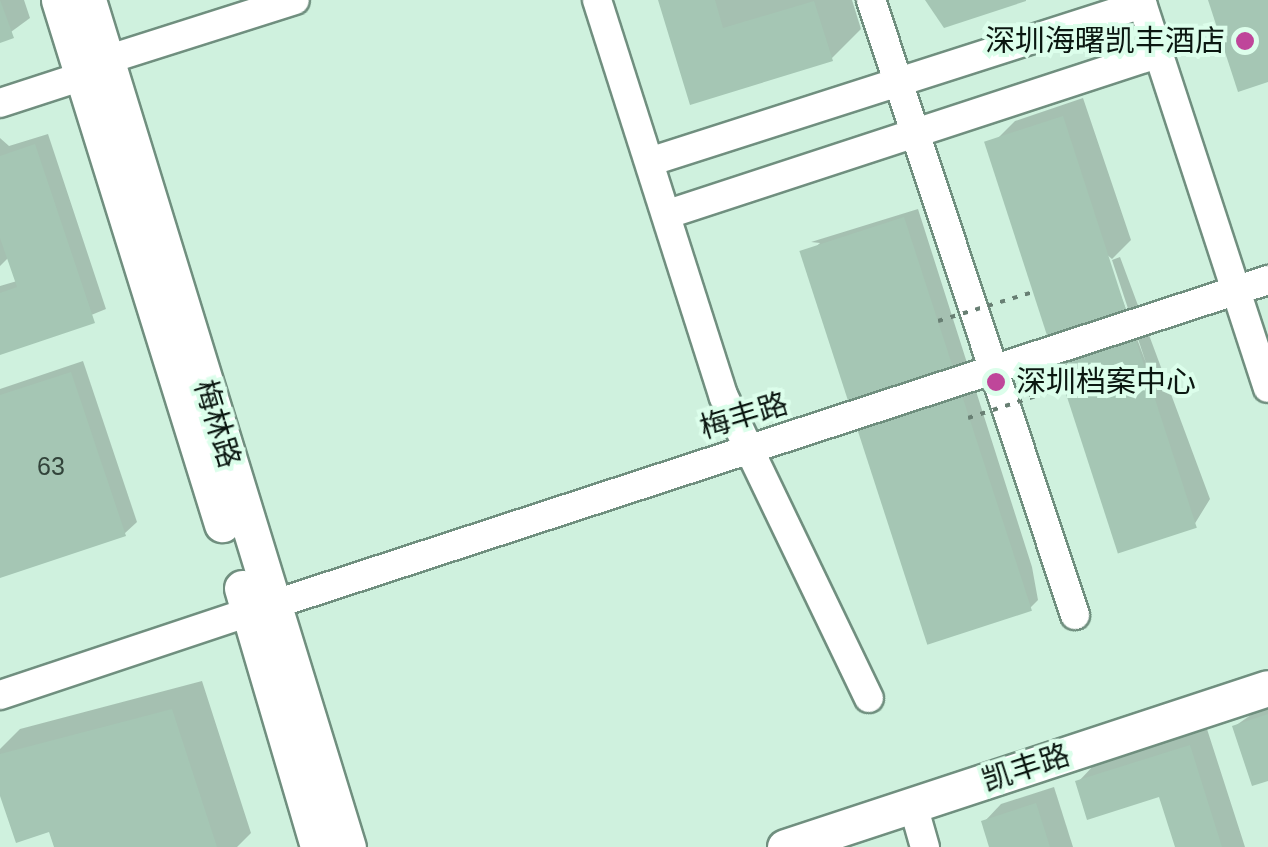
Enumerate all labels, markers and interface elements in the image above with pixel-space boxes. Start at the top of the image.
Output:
place label: 深圳海曙凯丰酒店 [985,23,1225,59]
marker: 深圳海曙凯丰酒店 [1234,30,1256,52]
place label: 深圳档案中心 [1016,364,1196,400]
marker: 深圳档案中心 [985,371,1007,393]
street label: 梅林路 [187,376,247,472]
street label: 梅丰路 [696,386,792,446]
house number: 63 [37,451,65,481]
street label: 凯丰路 [978,737,1074,799]

